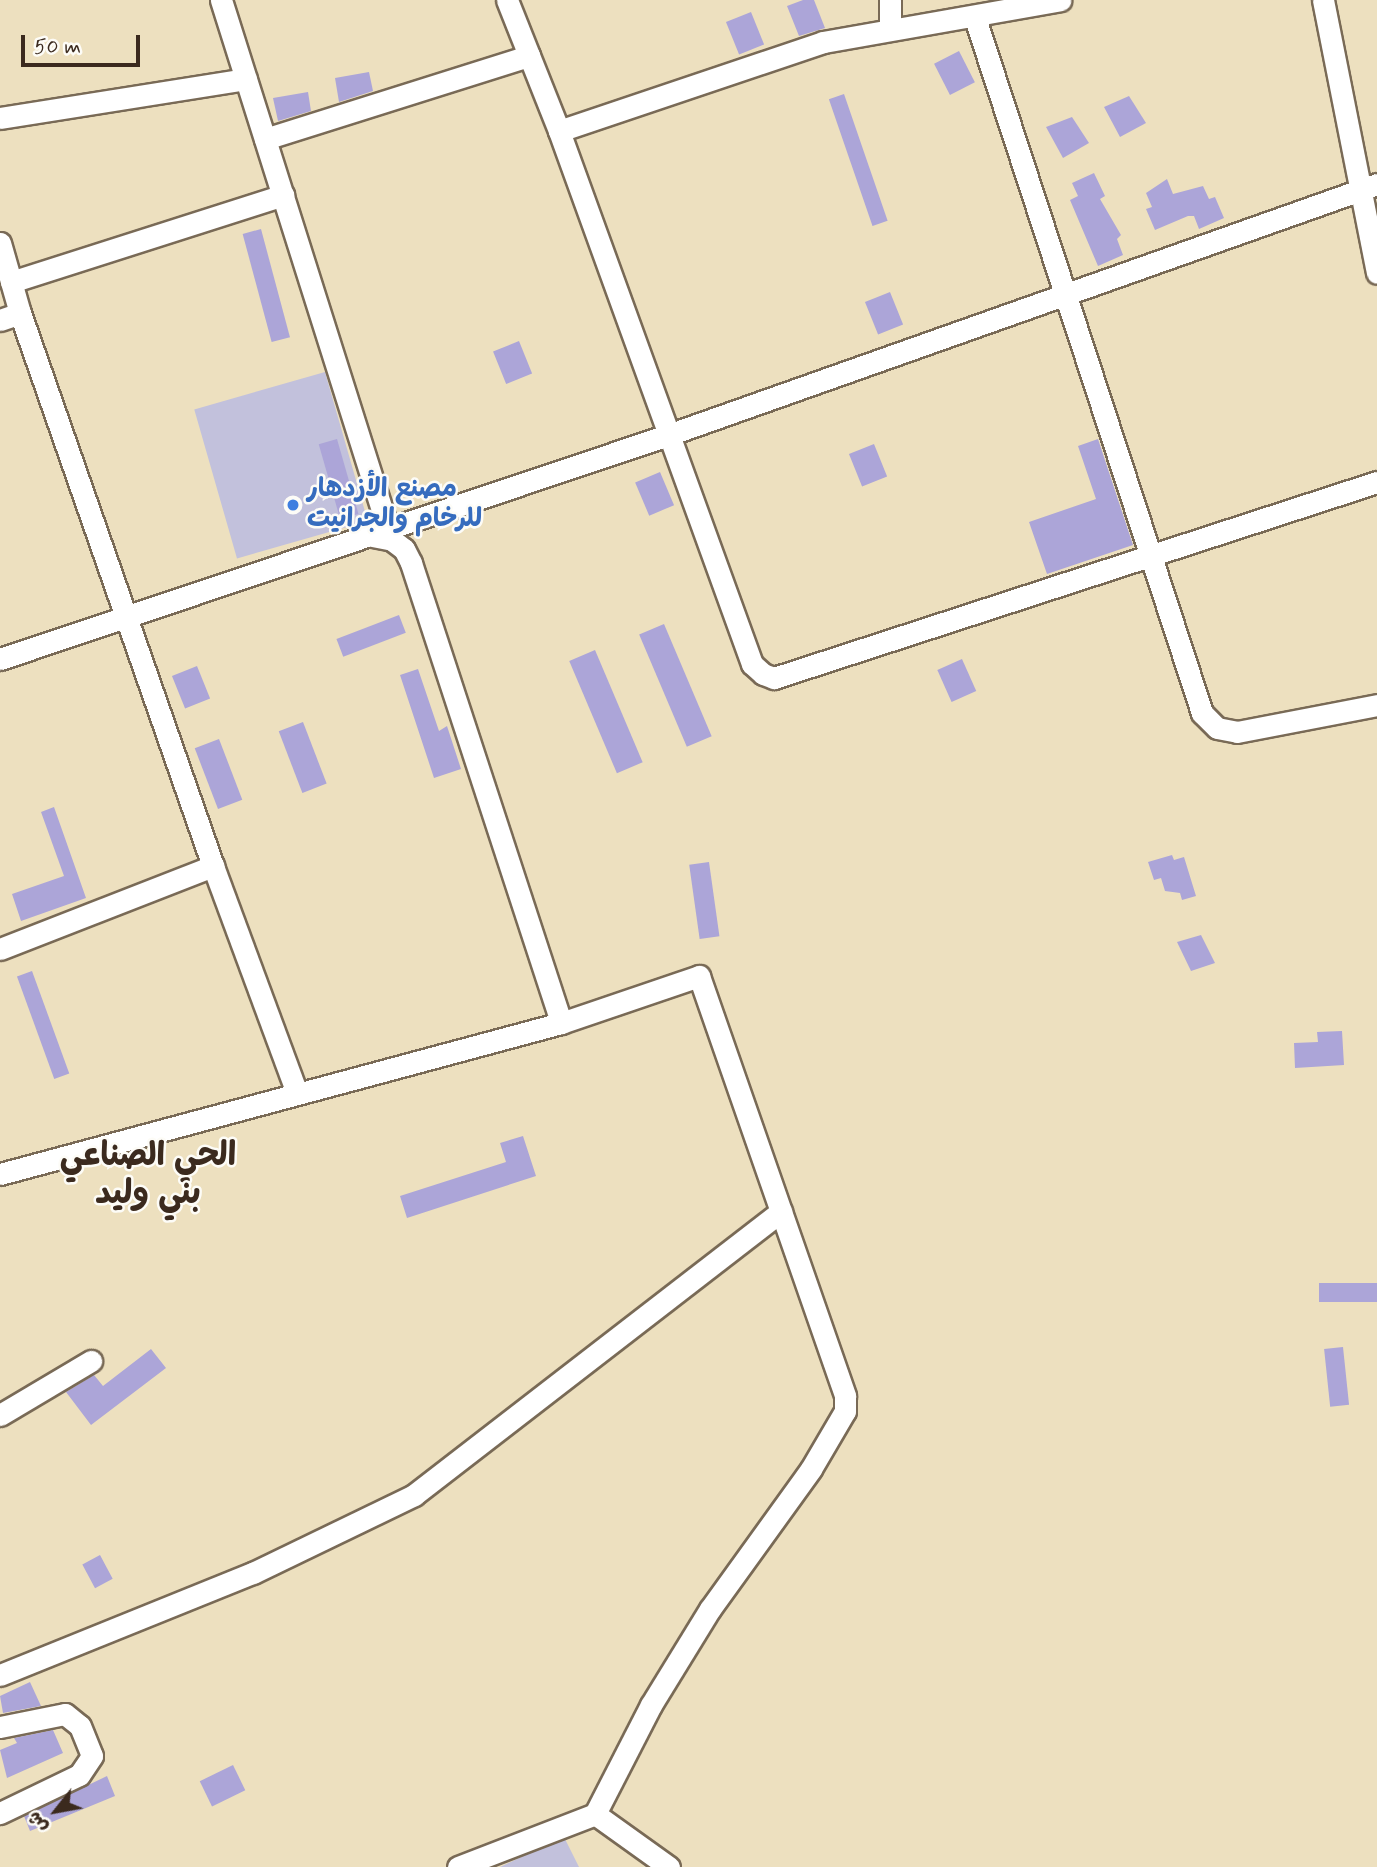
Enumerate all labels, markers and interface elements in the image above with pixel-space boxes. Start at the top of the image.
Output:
scale bar [24,21,144,65]
text: 50 m [34,33,81,61]
place label: مصنع الأزدهار للرخام والجرانيت [307,474,482,536]
marker: مصنع الأزدهار للرخام والجرانيت [285,497,301,513]
district label: الحي الصناعي بني وليد [60,1137,236,1215]
north arrow [21,1776,91,1846]
text: ش [21,1807,54,1837]

